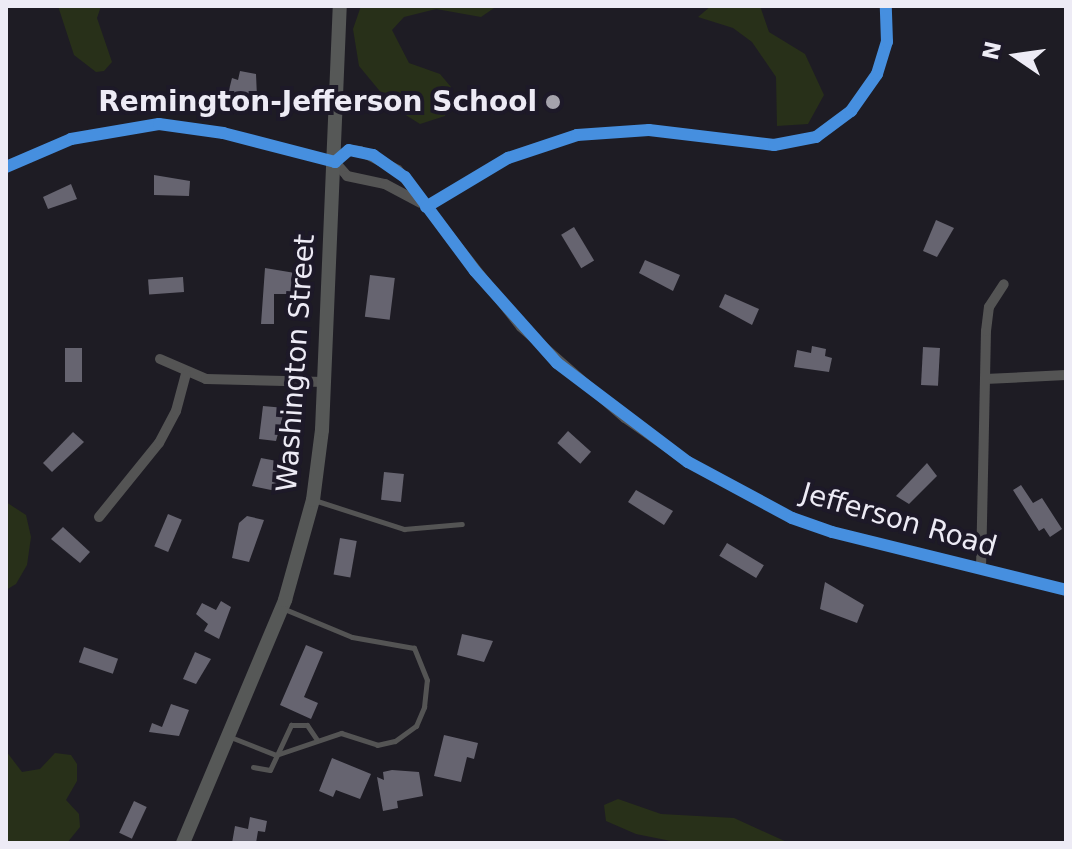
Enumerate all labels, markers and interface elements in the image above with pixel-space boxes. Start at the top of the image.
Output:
north arrow [976,16,1056,96]
text: N [978,39,1006,62]
place label: Remington-Jefferson School [98,85,537,119]
marker: Remington-Jefferson School [544,93,562,111]
street label: Washington Street [270,233,322,493]
street label: Jefferson Road [797,476,1001,564]

